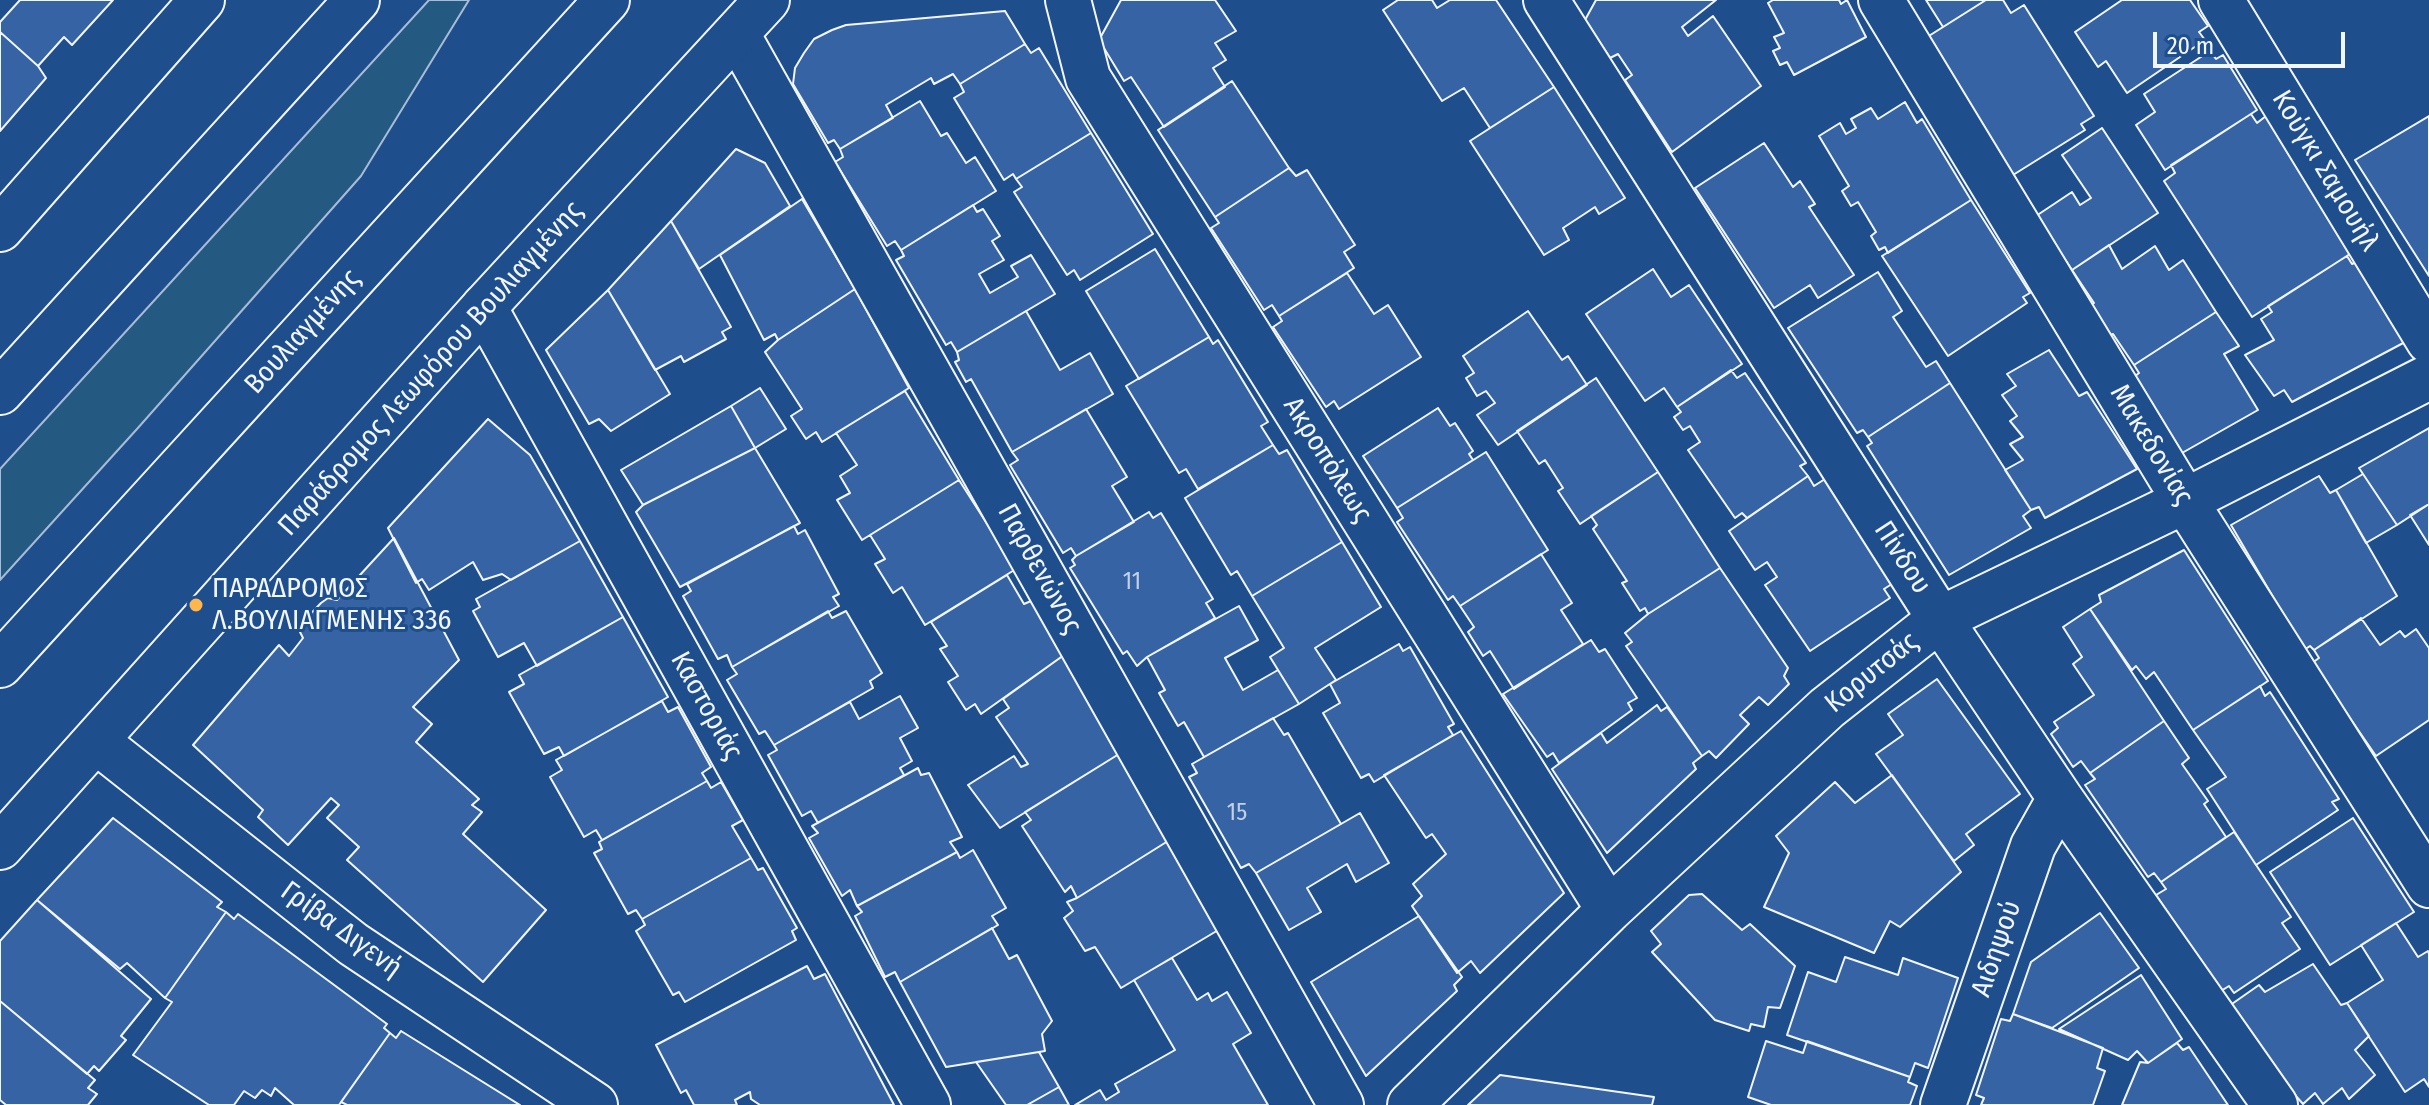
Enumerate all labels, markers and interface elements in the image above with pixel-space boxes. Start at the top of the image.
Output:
scale bar [2157,16,2349,66]
text: 20 m [2167,32,2214,60]
street label: Κούγκι Σαμουήλ [2264,85,2386,257]
street label: Παράδρομος Λεωφόρου Βουλιαγμένης [272,195,590,543]
street label: Βουλιαγμένης [238,263,368,401]
street label: Μακεδονίας [2102,379,2200,511]
street label: Ακροπόλεως [1275,391,1379,529]
street label: Παρθενώνος [990,498,1088,640]
street label: Πίνδου [1866,515,1938,601]
house number: 11 [1123,568,1141,596]
place label: ΠΑΡΑΔΡΟΜΟΣ Λ.ΒΟΥΛΙΑΓΜΕΝΗΣ 336 [212,572,451,638]
marker: ΠΑΡΑΔΡΟΜΟΣ Λ.ΒΟΥΛΙΑΓΜΕΝΗΣ 336 [187,596,205,614]
street label: Κορυτσάς [1819,625,1925,721]
street label: Καστοριάς [663,646,749,766]
house number: 15 [1227,799,1247,827]
street label: Γρίβα Διγενή [274,875,408,985]
street label: Αιδηψού [1965,896,2029,1002]

